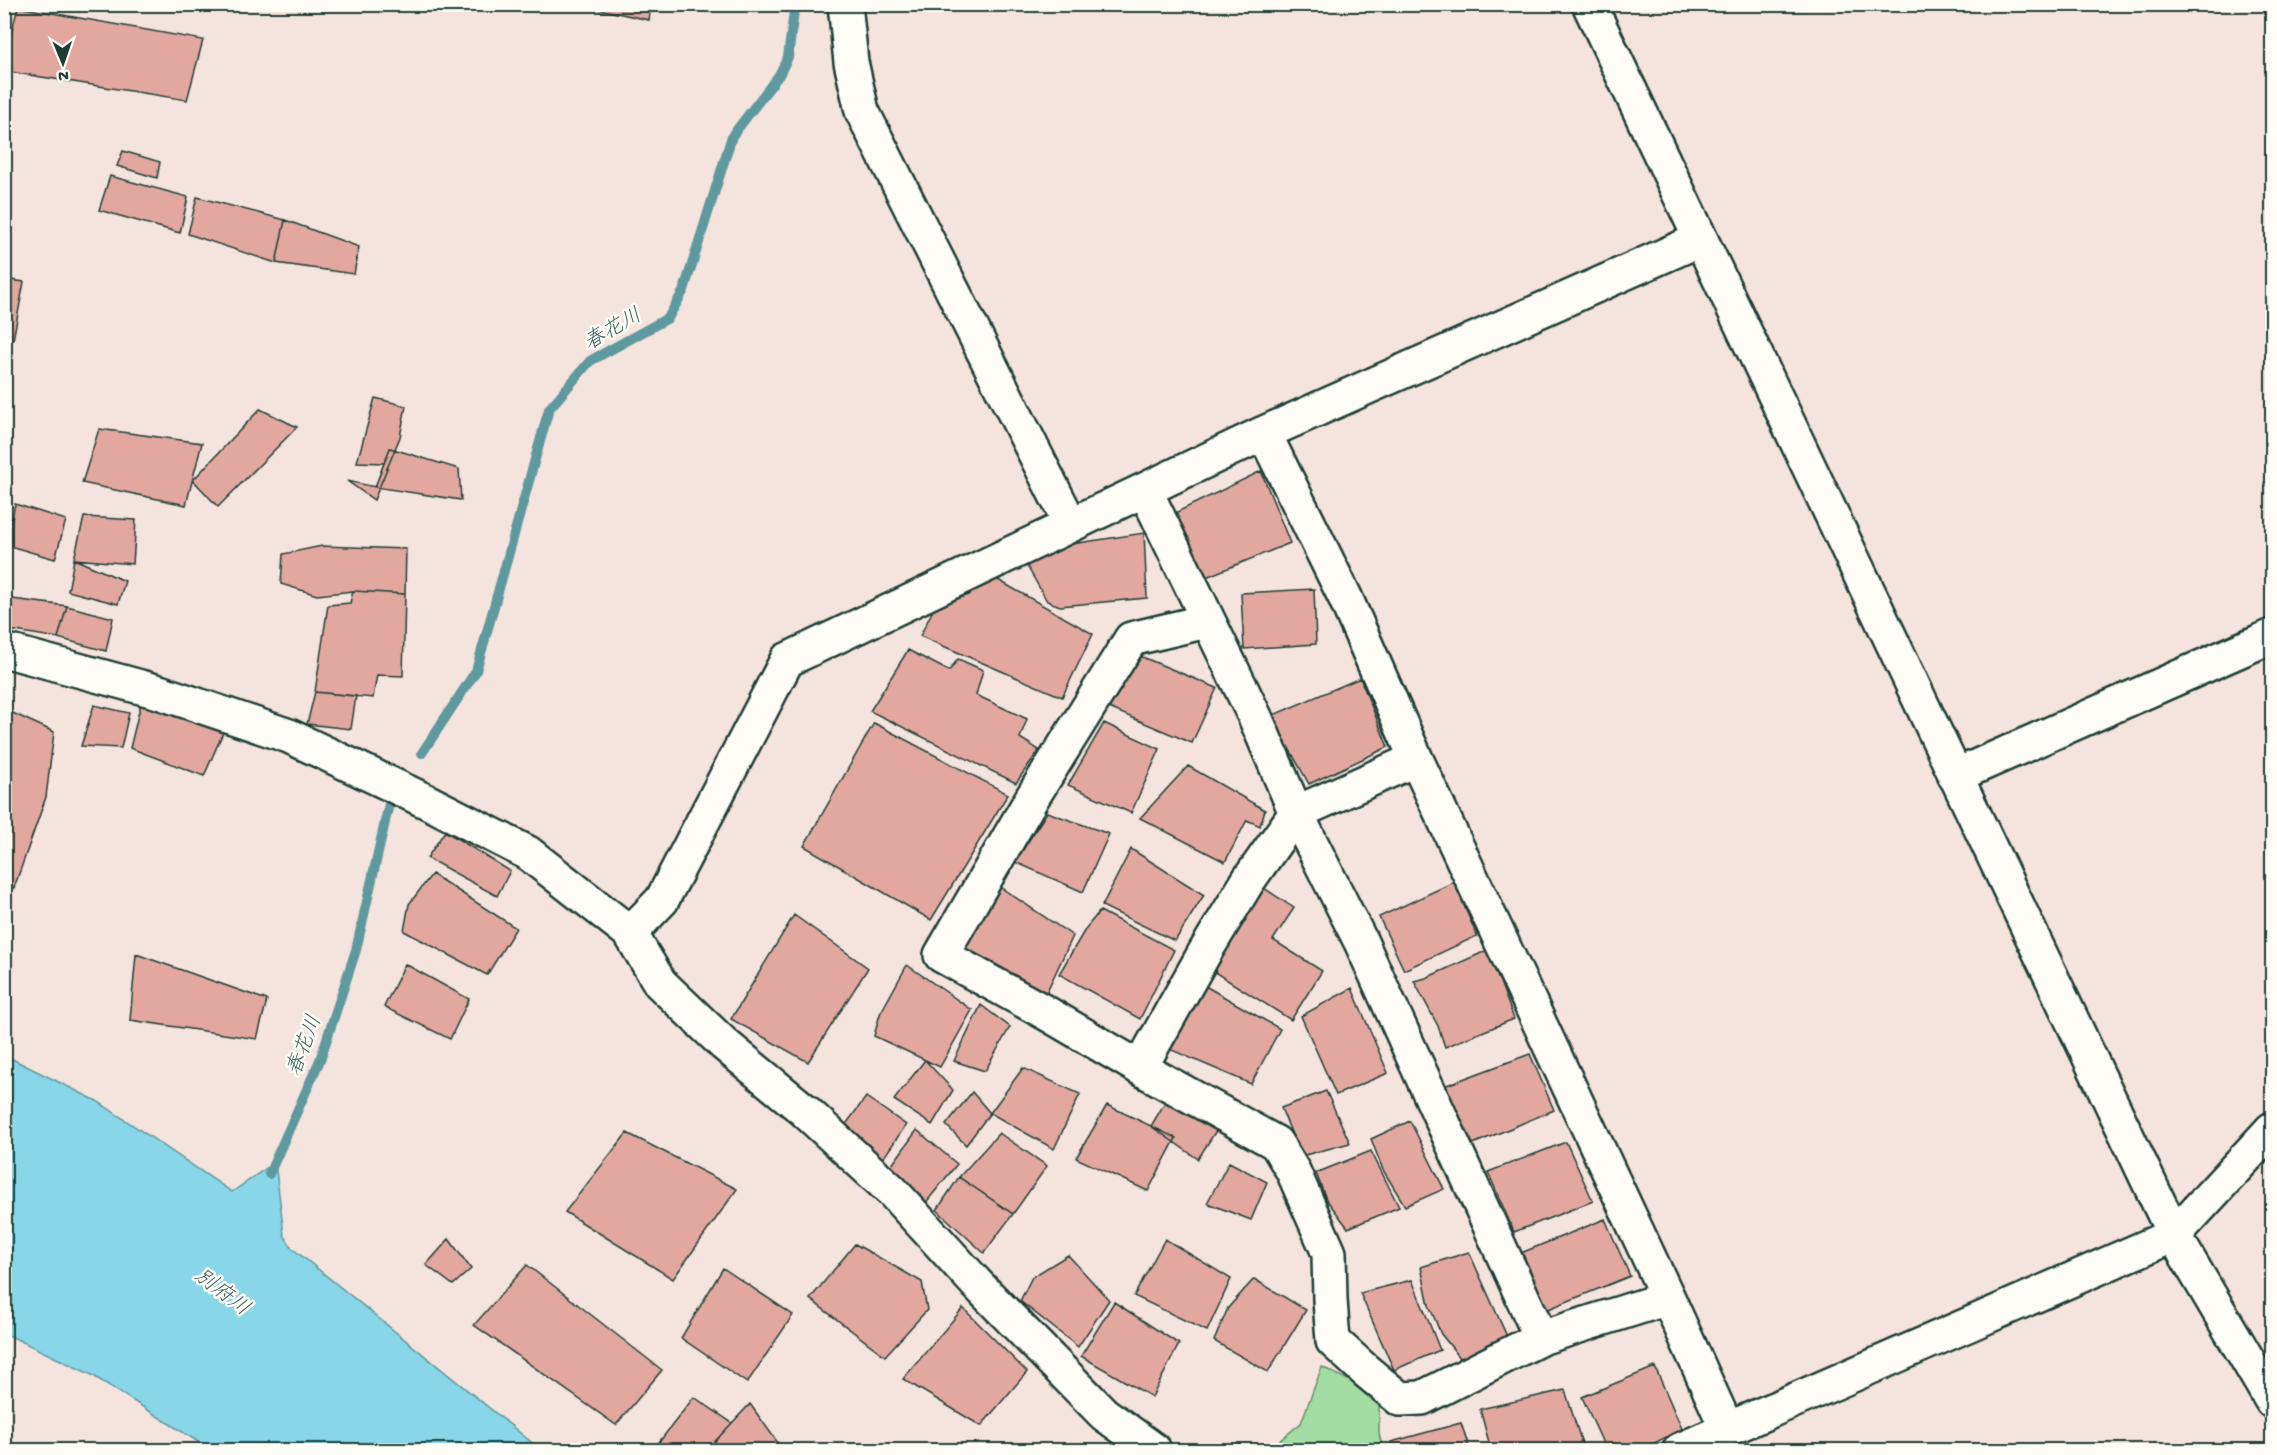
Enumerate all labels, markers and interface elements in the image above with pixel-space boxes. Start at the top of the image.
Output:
north arrow [33,33,93,93]
text: N [57,65,69,84]
water label: 春花川 [579,303,647,358]
water label: 春花川 [281,1012,329,1080]
water label: 別府川 [188,1263,255,1323]

